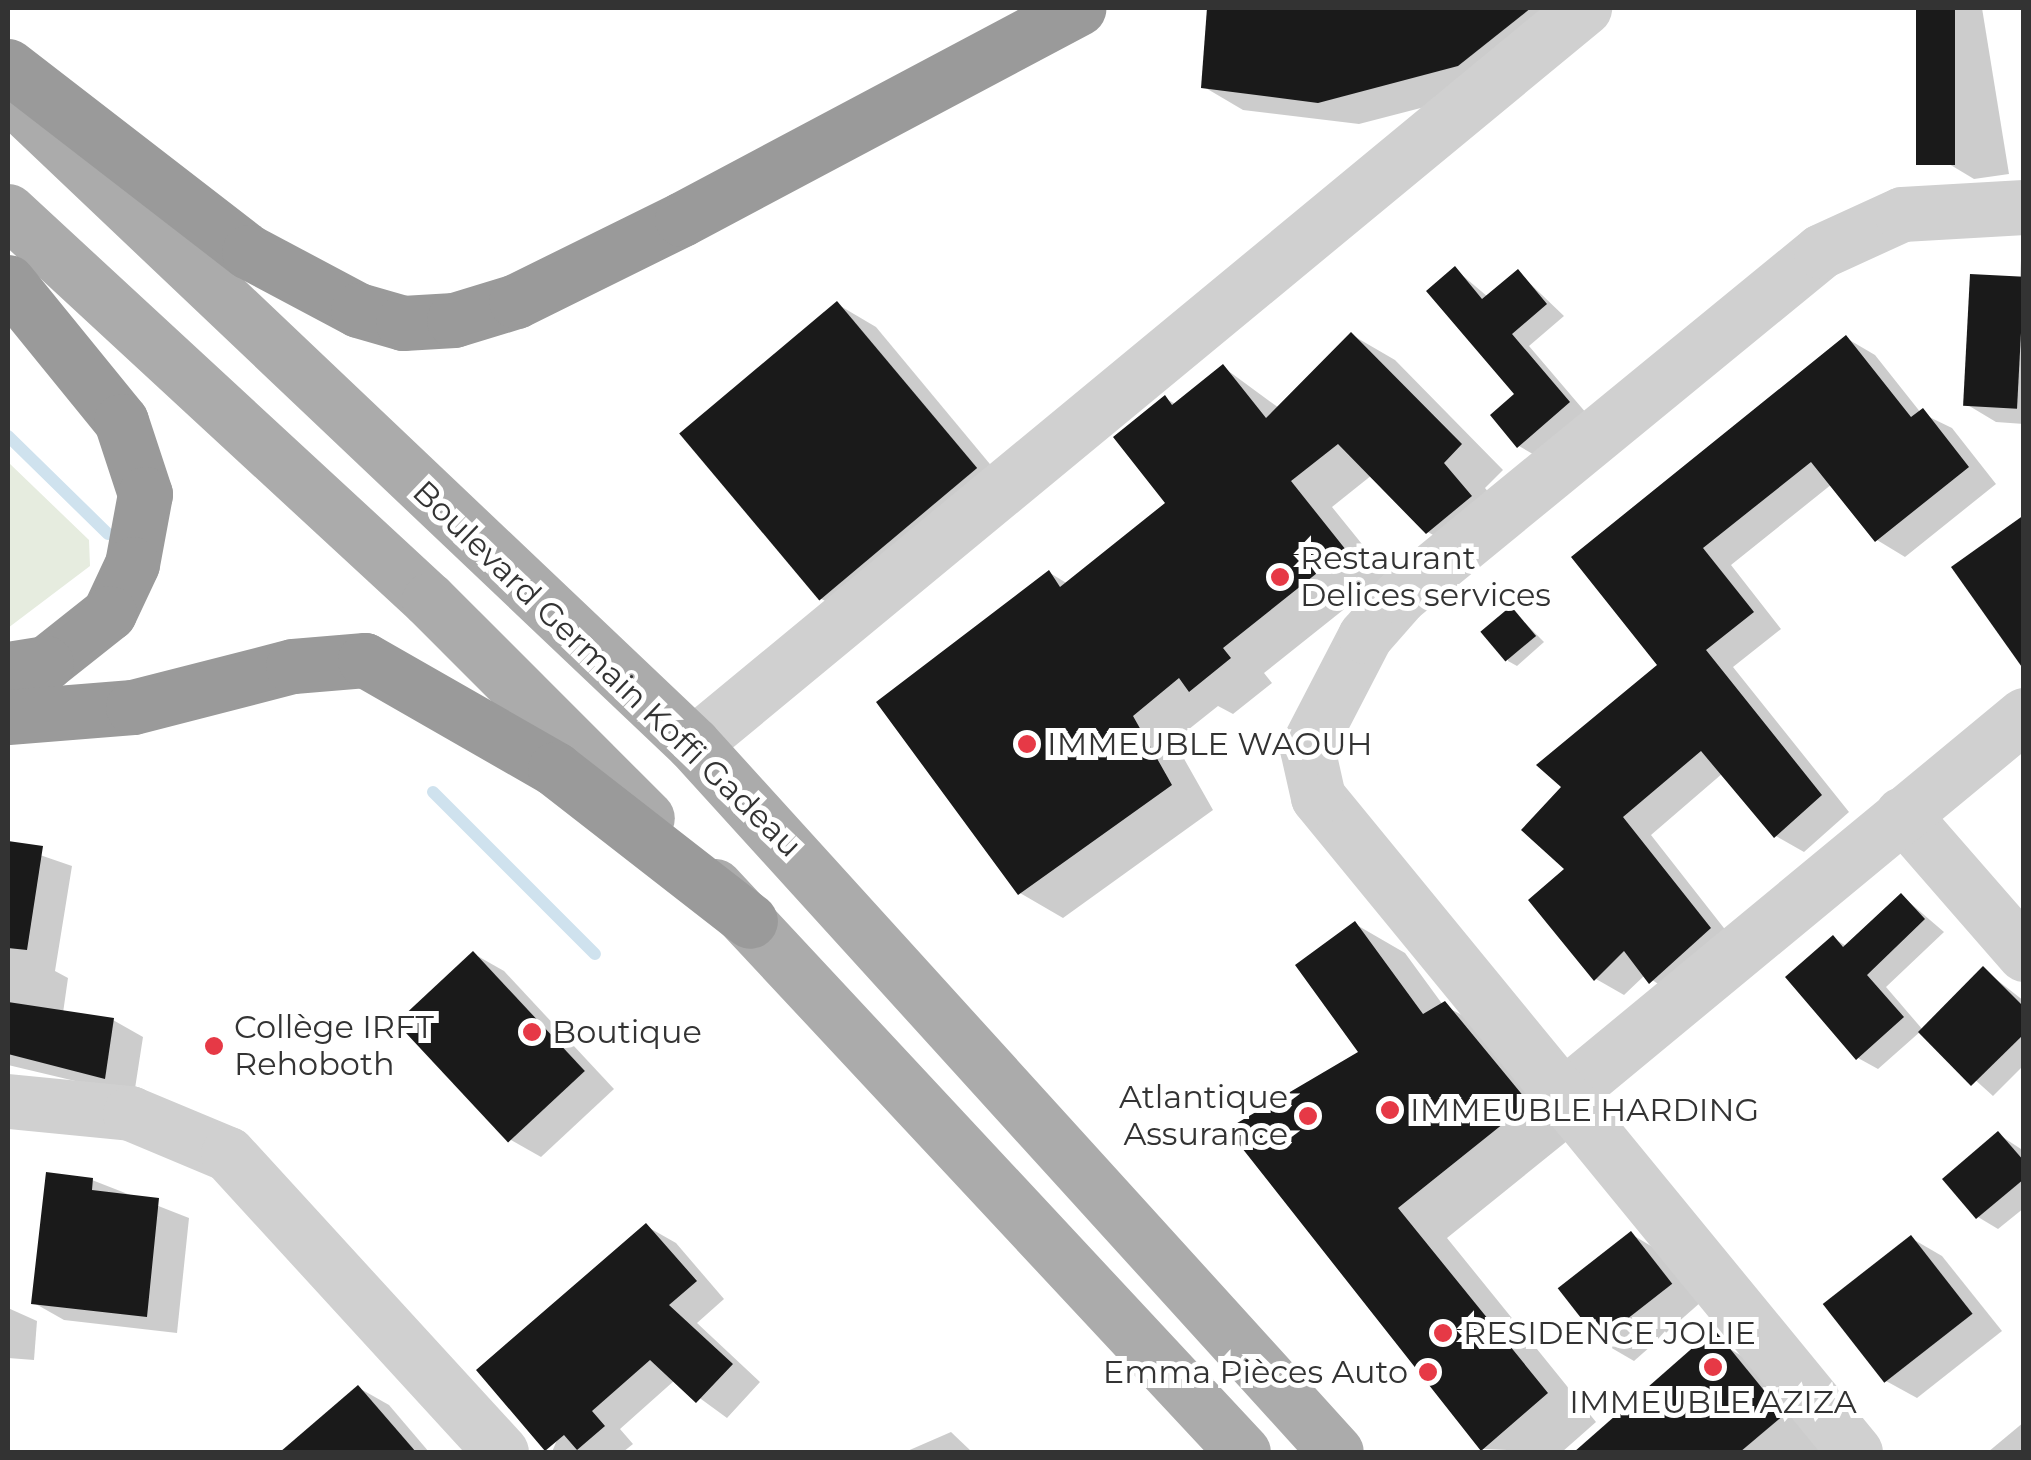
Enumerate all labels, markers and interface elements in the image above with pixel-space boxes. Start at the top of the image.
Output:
street label: Boulevard Germain Koffi Gadeau [405,473,809,865]
place label: Restaurant Delices services [1300,540,1551,615]
marker: Restaurant Delices services [1269,566,1291,588]
place label: IMMEUBLE WAOUH [1047,725,1373,763]
marker: IMMEUBLE WAOUH [1016,733,1038,755]
place label: Collège IRFT Rehoboth [234,1009,434,1084]
place label: Boutique [552,1013,702,1051]
marker: Boutique [521,1021,543,1043]
marker: Collège IRFT Rehoboth [203,1035,225,1057]
place label: Atlantique Assurance [1119,1079,1288,1154]
place label: IMMEUBLE HARDING [1410,1091,1759,1129]
marker: IMMEUBLE HARDING [1379,1099,1401,1121]
marker: Atlantique Assurance [1297,1105,1319,1127]
place label: RESIDENCE JOLIE [1463,1314,1756,1352]
marker: RESIDENCE JOLIE [1432,1322,1454,1344]
place label: Emma Pièces Auto [1103,1353,1408,1391]
marker: IMMEUBLE AZIZA [1702,1356,1724,1378]
marker: Emma Pièces Auto [1417,1361,1439,1383]
place label: IMMEUBLE AZIZA [1569,1383,1857,1421]

